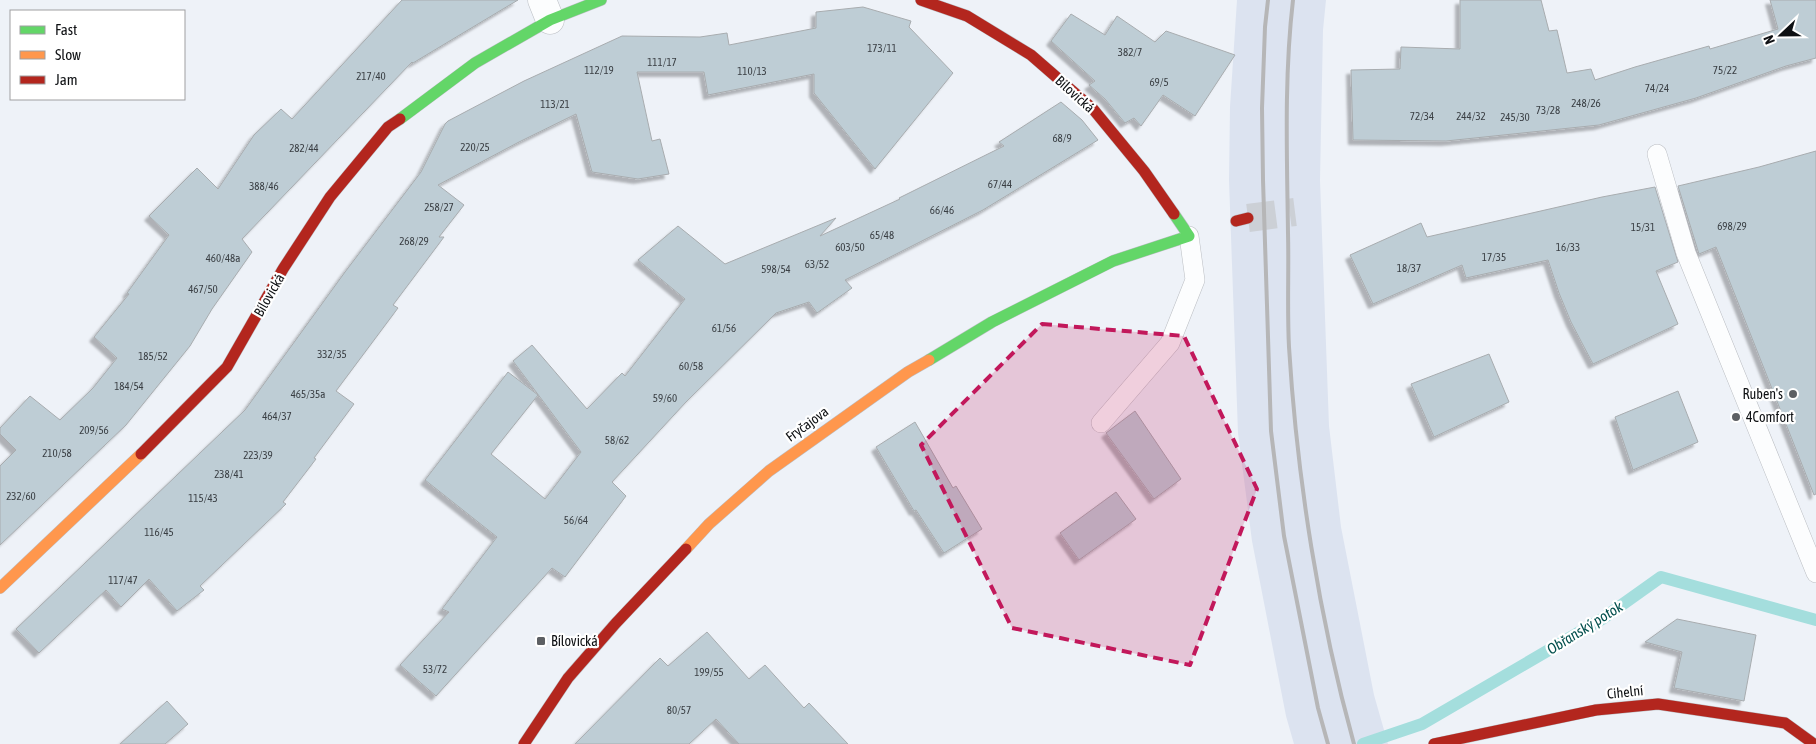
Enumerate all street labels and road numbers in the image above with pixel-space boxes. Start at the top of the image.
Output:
street label: Bílovická [1052,72,1098,116]
street label: Bílovická [250,271,288,319]
street label: Fryčajova [783,403,831,445]
street label: Cihelní [1606,682,1644,702]

